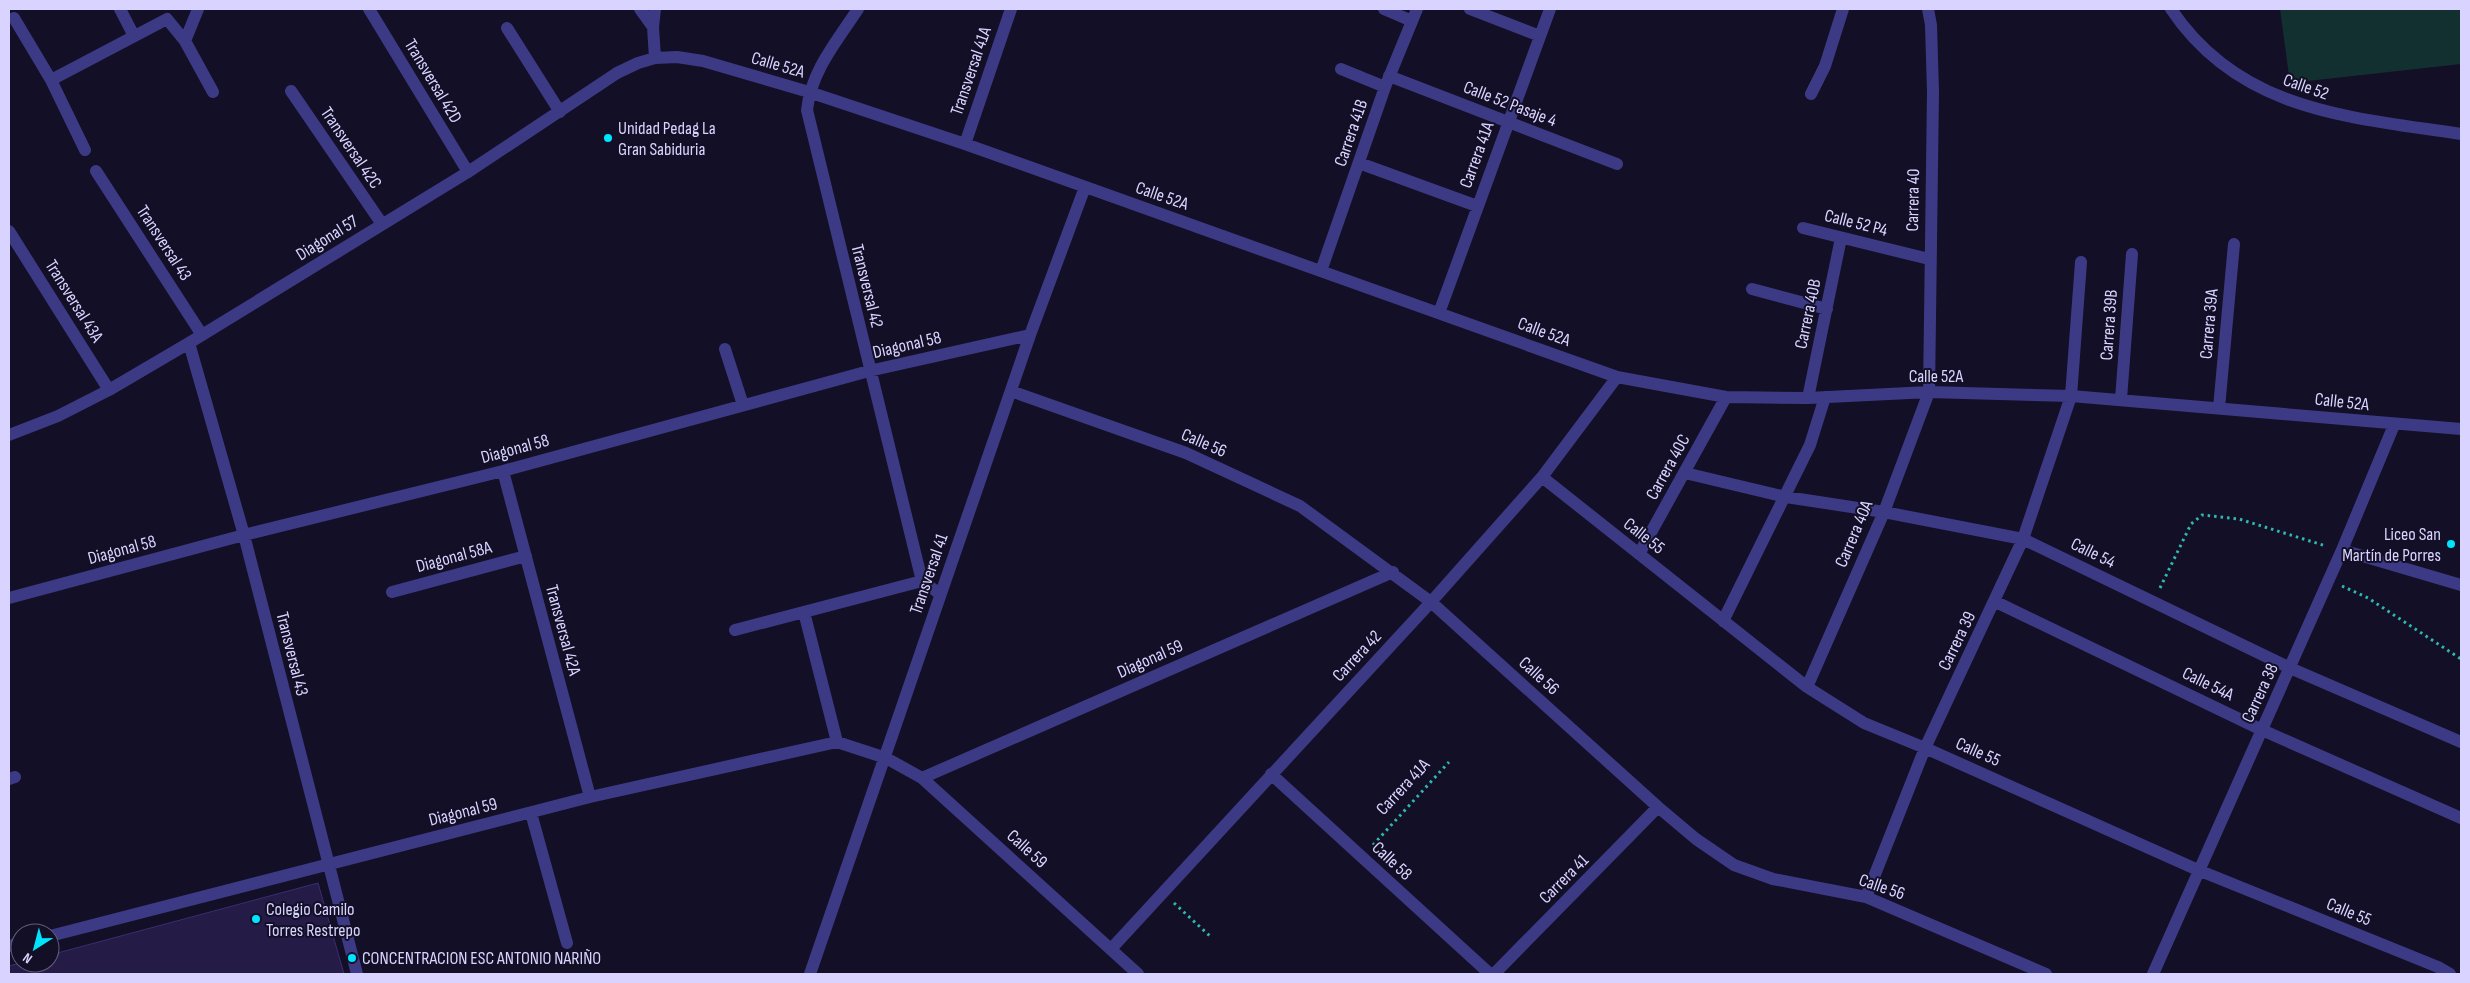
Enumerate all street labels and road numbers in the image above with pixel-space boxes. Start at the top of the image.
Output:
street label: Transversal 41A [946,24,996,118]
street label: Transversal 42D [400,35,466,127]
street label: Calle 52A [749,47,807,83]
street label: Calle 52 [2280,69,2332,105]
street label: Calle 52 Pasaje 4 [1460,77,1560,132]
street label: Carrera 41B [1330,97,1372,169]
street label: Transversal 42C [316,103,386,193]
street label: Carrera 41A [1455,119,1499,191]
street label: Carrera 40 [1902,168,1924,232]
street label: Calle 52A [1133,177,1191,215]
street label: Transversal 43 [132,201,196,285]
street label: Calle 52 P4 [1822,205,1890,241]
street label: Diagonal 57 [292,210,362,265]
street label: Transversal 42 [846,242,888,330]
street label: Transversal 43A [40,256,108,346]
street label: Carrera 40B [1790,277,1826,351]
street label: Carrera 39A [2195,288,2223,360]
street label: Carrera 39B [2096,289,2122,361]
street label: Calle 52A [1515,313,1573,351]
street label: Diagonal 58 [871,327,943,363]
street label: Calle 52A [1909,366,1964,387]
street label: Calle 52A [2314,389,2370,415]
street label: Calle 56 [1178,424,1230,462]
street label: Diagonal 58 [479,430,551,468]
street label: Carrera 40C [1641,431,1695,503]
street label: Carrera 40A [1831,497,1878,571]
street label: Calle 55 [1619,513,1669,559]
street label: Transversal 41 [905,530,953,617]
street label: Diagonal 58 [86,531,158,569]
street label: Calle 54 [2067,533,2119,573]
street label: Diagonal 58A [414,537,494,577]
street label: Transversal 42A [541,582,585,678]
street label: Carrera 39 [1934,608,1980,674]
street label: Transversal 43 [271,610,313,698]
street label: Carrera 42 [1328,626,1386,686]
street label: Diagonal 59 [1114,635,1186,683]
street label: Calle 56 [1514,652,1564,700]
street label: Carrera 38 [2237,660,2283,726]
street label: Calle 54A [2179,663,2237,706]
street label: Calle 55 [1952,733,2004,771]
street label: Carrera 41A [1372,754,1434,819]
street label: Diagonal 59 [427,793,499,831]
street label: Calle 59 [1002,825,1052,873]
street label: Calle 58 [1368,837,1417,885]
street label: Carrera 41 [1535,849,1594,908]
street label: Calle 56 [1856,869,1908,905]
street label: Calle 55 [2323,894,2375,930]

